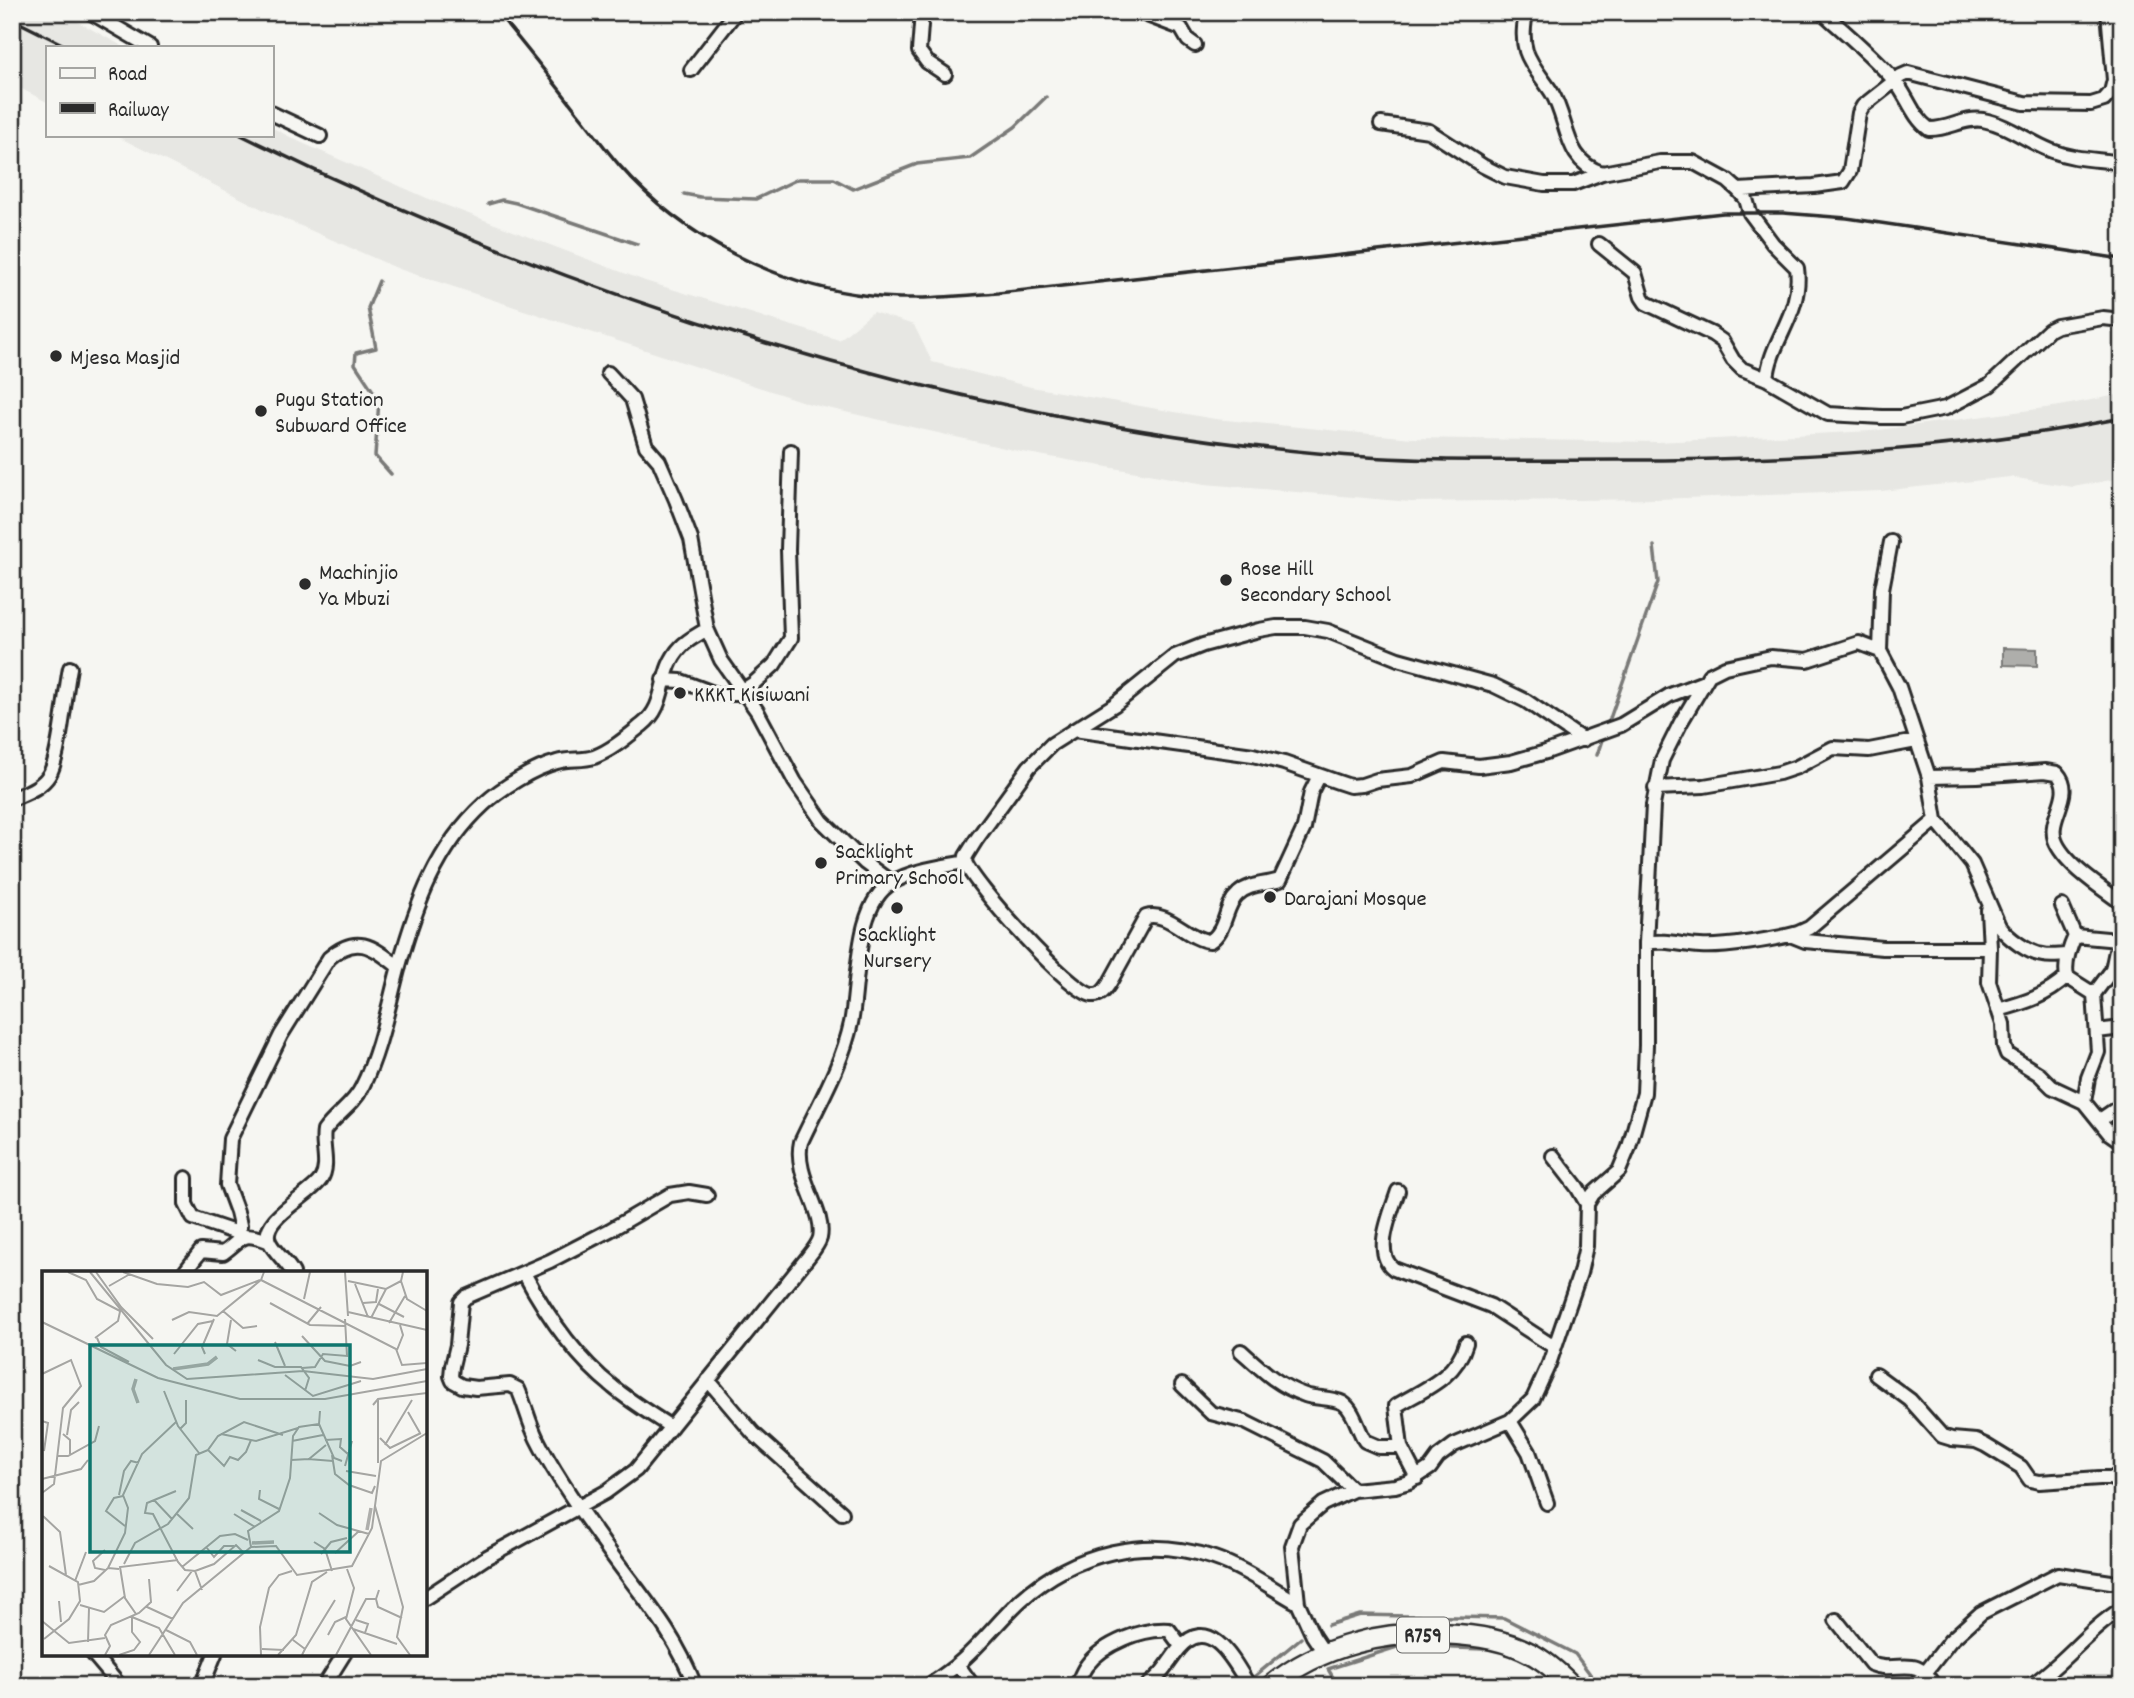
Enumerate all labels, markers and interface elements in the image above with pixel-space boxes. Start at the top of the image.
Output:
legend [46,46,273,136]
text: Road [108,61,147,91]
text: Railway [108,97,169,127]
place label: Mjesa Masjid [70,343,180,376]
marker: Mjesa Masjid [48,348,64,364]
place label: Pugu Station Subward Office [275,385,407,444]
marker: Pugu Station Subward Office [253,403,269,419]
place label: Rose Hill Secondary School [1240,554,1391,613]
place label: Machinjio Ya Mbuzi [319,558,398,617]
marker: Rose Hill Secondary School [1218,572,1234,588]
marker: Machinjio Ya Mbuzi [297,576,313,592]
place label: KKKT Kisiwani [694,680,810,713]
marker: KKKT Kisiwani [672,685,688,701]
place label: Sacklight Primary School [835,837,964,896]
marker: Sacklight Primary School [813,855,829,871]
place label: Darajani Mosque [1284,884,1427,917]
marker: Darajani Mosque [1262,889,1278,905]
marker: Sacklight Nursery [889,900,905,916]
place label: Sacklight Nursery [858,920,936,979]
inset map [42,1271,427,1656]
road number: R759 [1397,1618,1449,1652]

